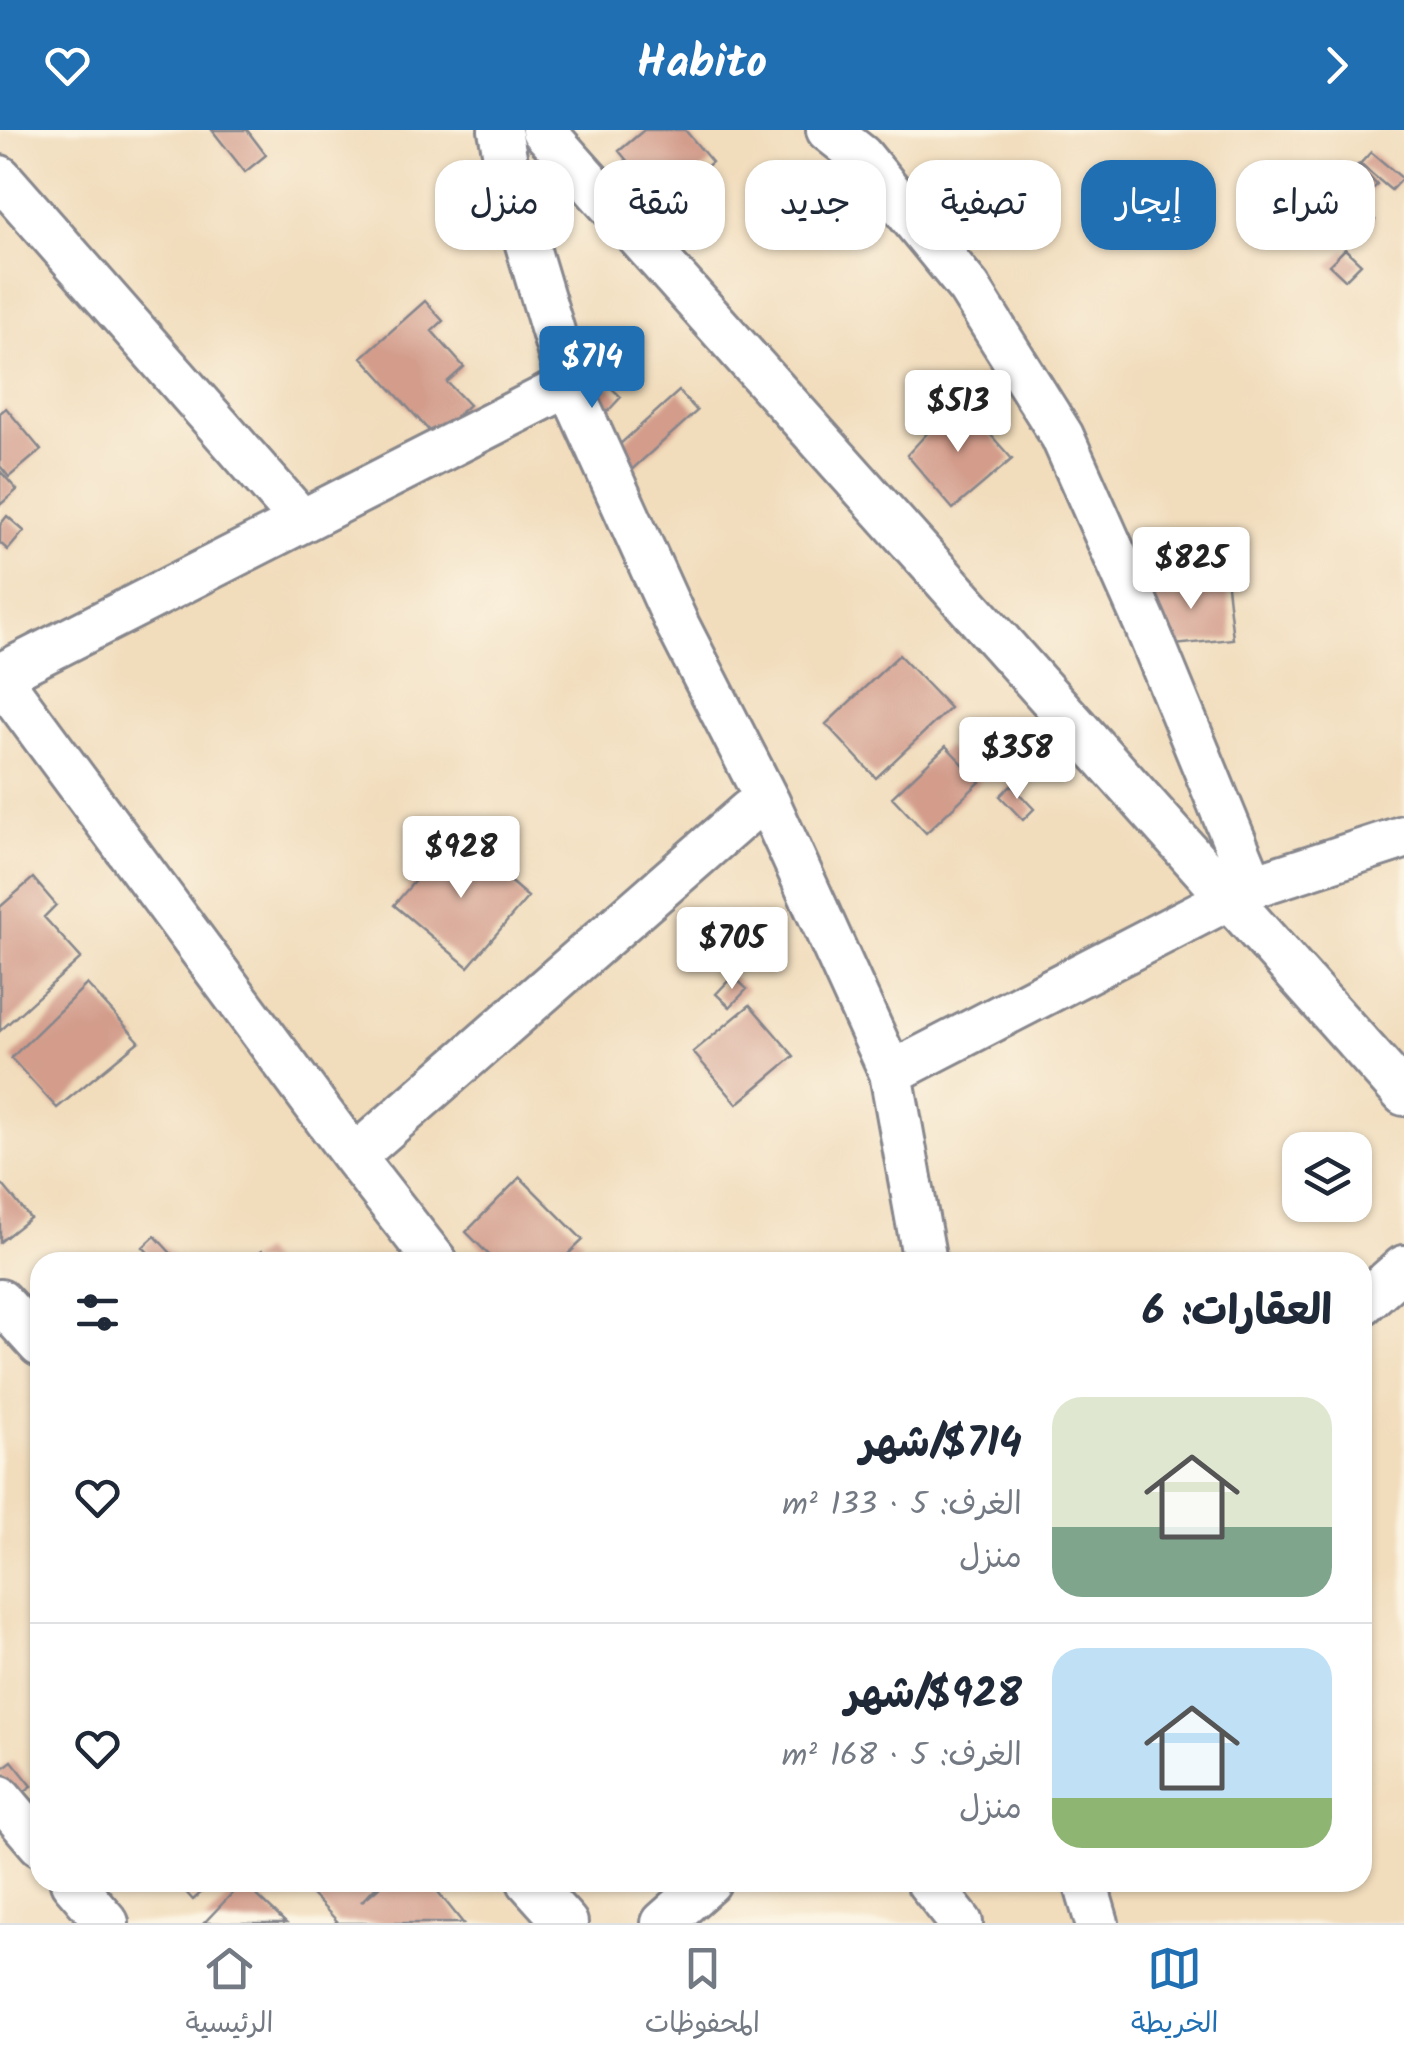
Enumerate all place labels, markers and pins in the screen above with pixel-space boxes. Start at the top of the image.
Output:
pin: $714 [533,326,651,411]
pin: $513 [899,370,1017,455]
pin: $825 [1132,527,1250,612]
pin: $358 [958,717,1076,802]
pin: $928 [402,816,520,901]
pin: $705 [673,907,791,992]

